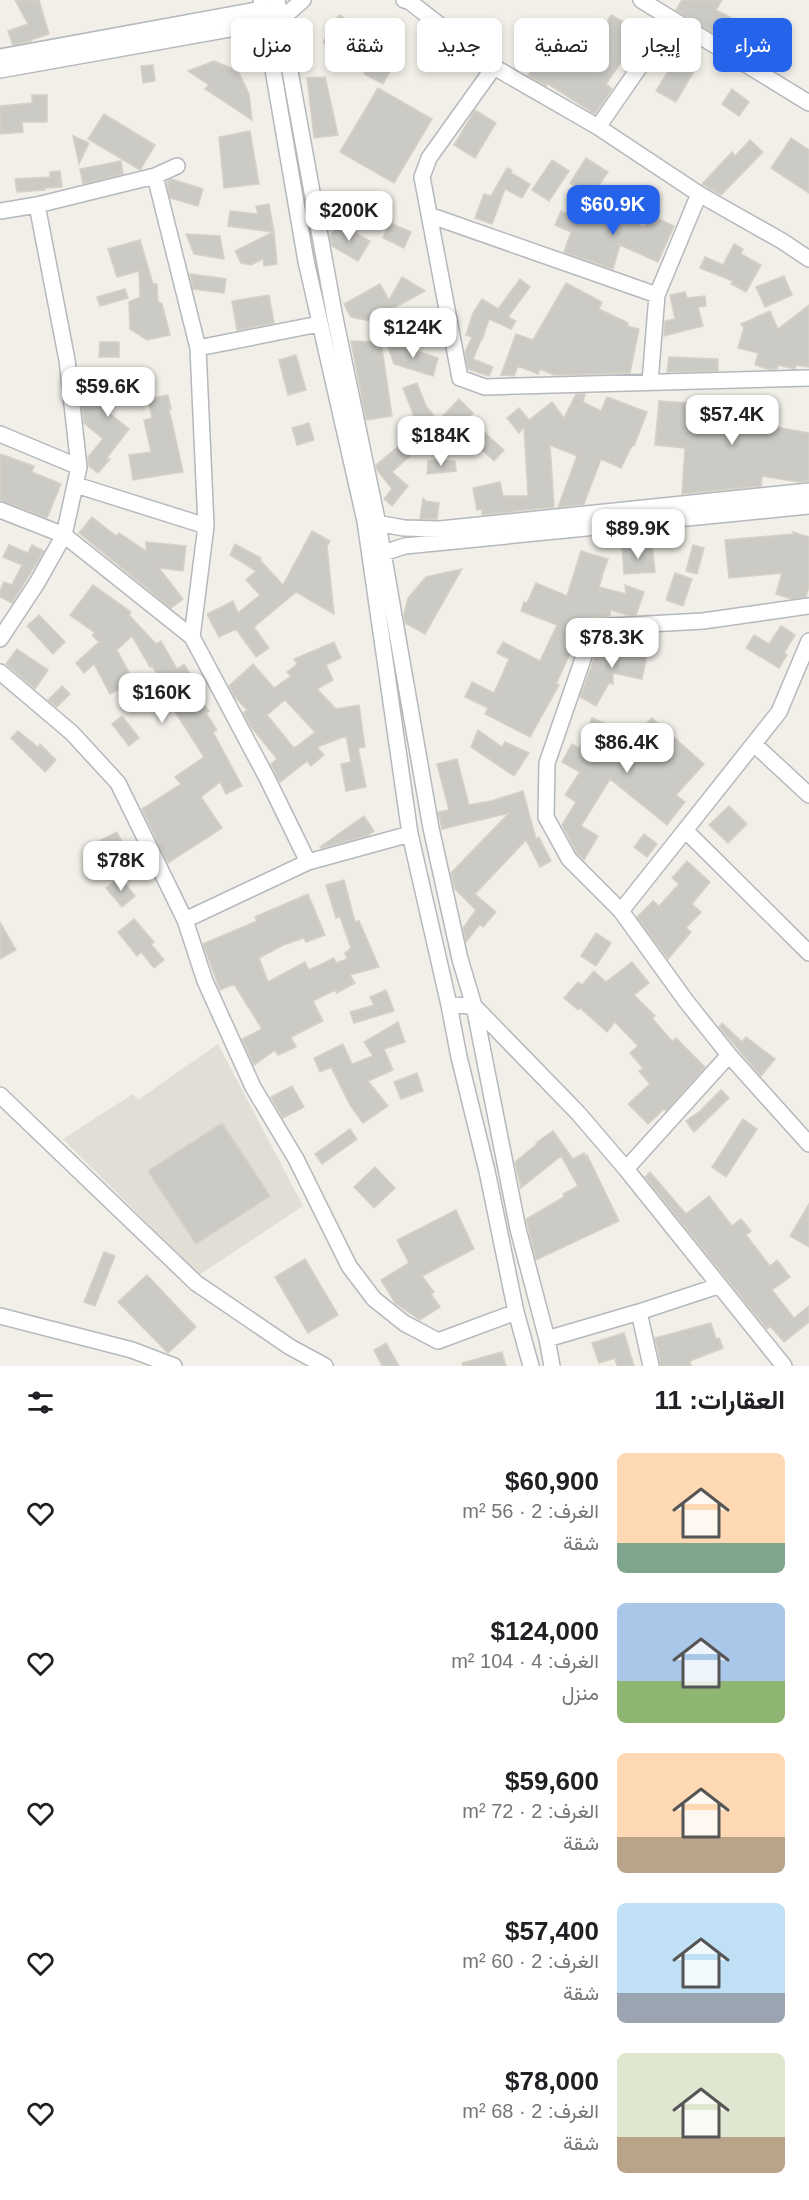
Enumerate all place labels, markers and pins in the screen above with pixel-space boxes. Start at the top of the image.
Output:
pin: $60.9K [564,185,662,236]
pin: $200K [307,191,391,242]
pin: $124K [371,308,455,359]
pin: $59.6K [59,367,157,418]
pin: $57.4K [683,395,781,446]
pin: $184K [399,416,483,467]
pin: $89.9K [589,509,687,560]
pin: $78.3K [563,618,661,669]
pin: $160K [120,673,204,724]
pin: $86.4K [578,723,676,774]
pin: $78K [85,841,157,892]

